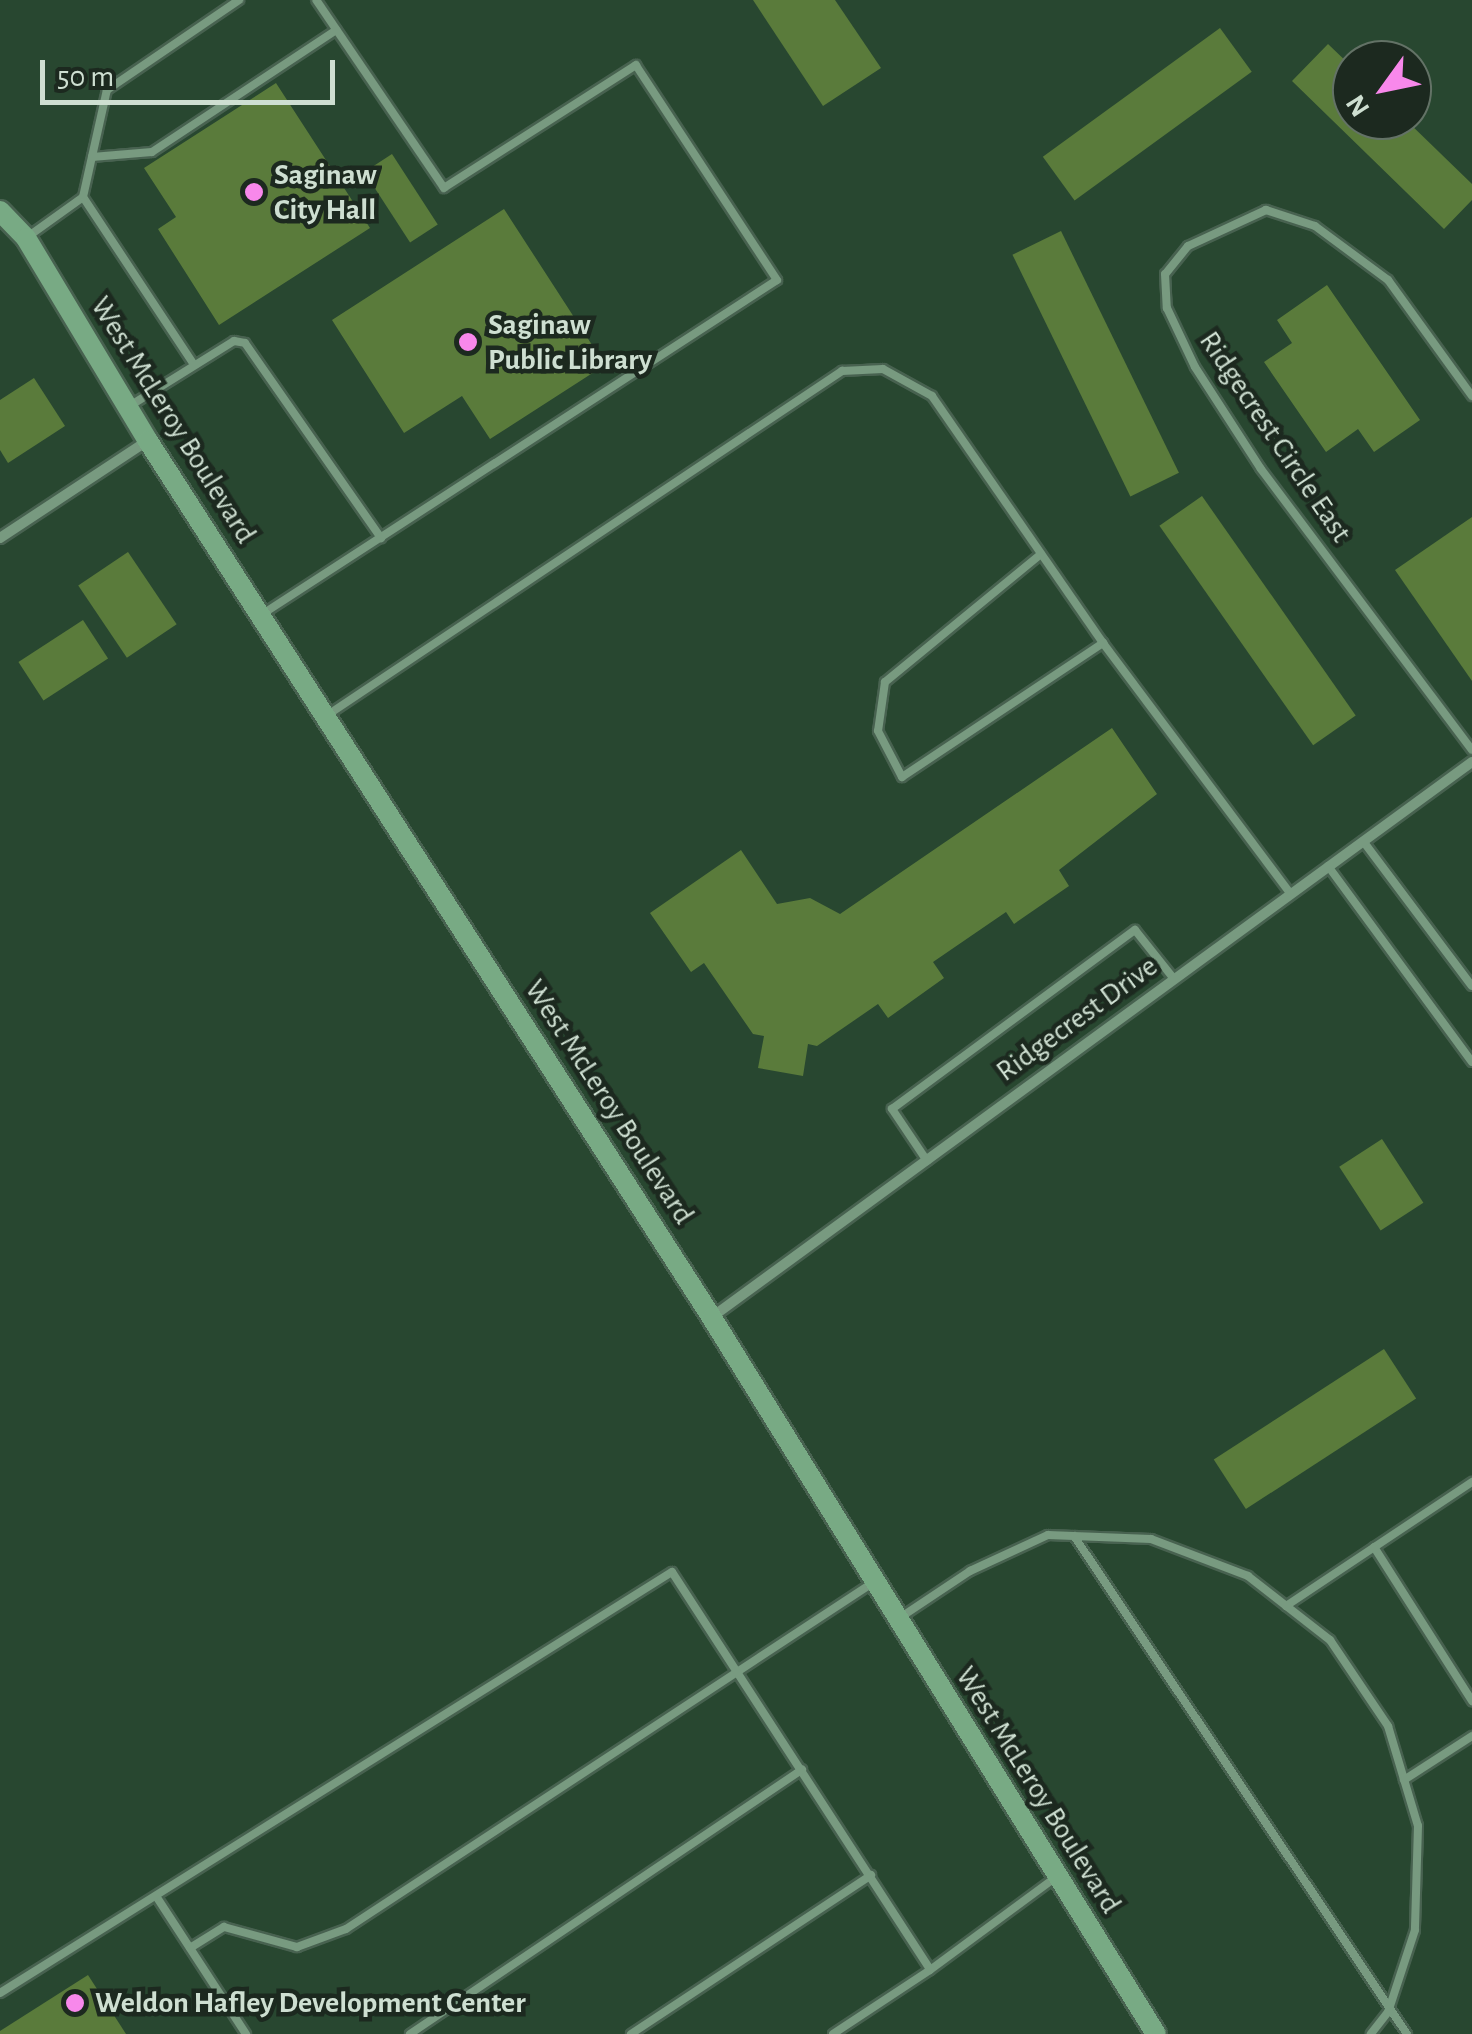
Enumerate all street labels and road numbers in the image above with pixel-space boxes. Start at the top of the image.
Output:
street label: West McLeroy Boulevard [82,290,264,550]
street label: Ridgecrest Circle East [1191,325,1359,549]
street label: Ridgecrest Drive [989,948,1165,1090]
street label: West McLeroy Boulevard [516,973,702,1231]
street label: West McLeroy Boulevard [947,1660,1129,1920]

